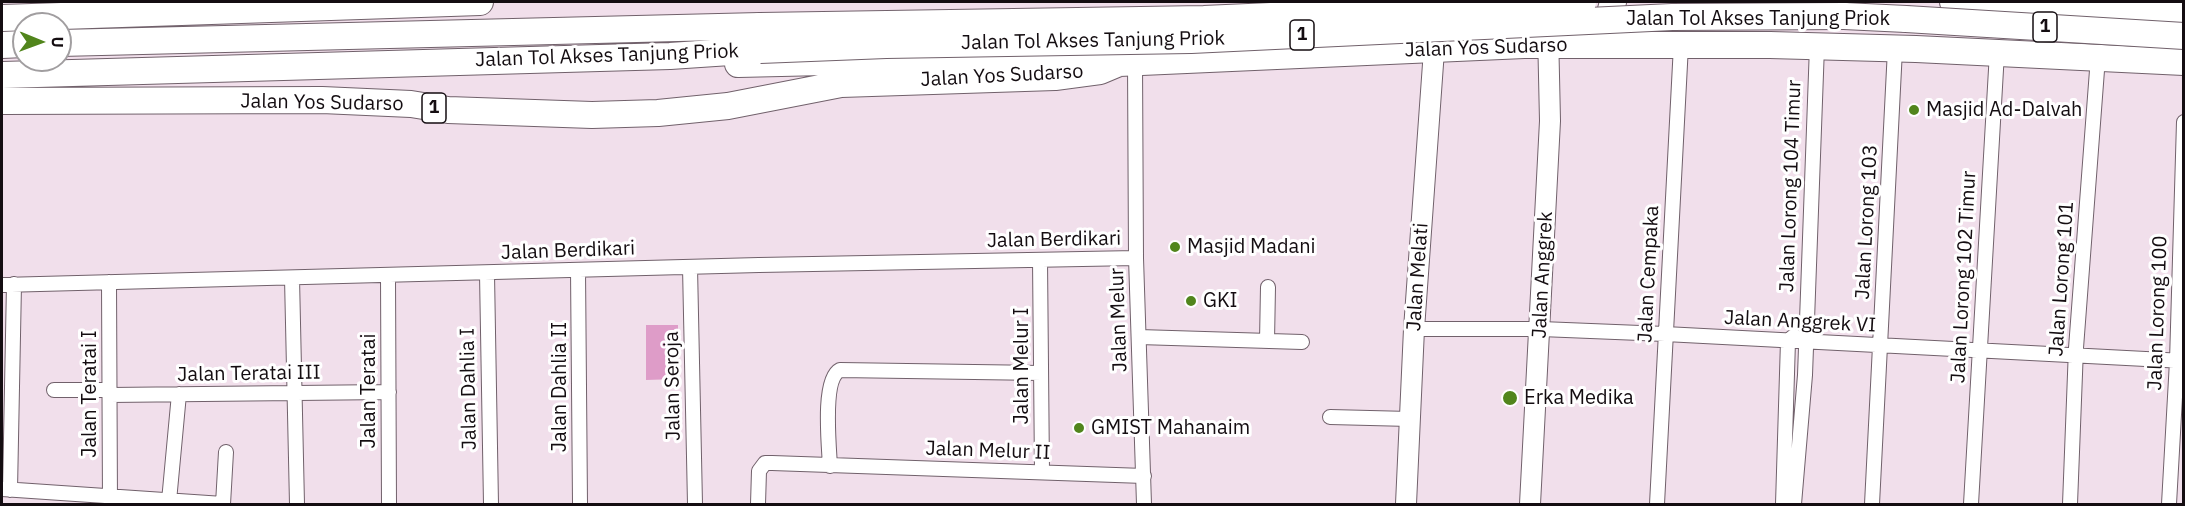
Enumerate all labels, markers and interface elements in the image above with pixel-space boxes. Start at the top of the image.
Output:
street label: Jalan Tol Akses Tanjung Priok [1626,7,1890,31]
north arrow [12,12,72,72]
road number: 1 [2033,12,2057,42]
road number: 1 [1290,20,1314,50]
street label: Jalan Tol Akses Tanjung Priok [961,27,1225,55]
street label: Jalan Yos Sudarso [1404,33,1568,63]
text: U [48,37,68,48]
street label: Jalan Tol Akses Tanjung Priok [475,39,739,73]
street label: Jalan Yos Sudarso [920,60,1084,92]
street label: Jalan Lorong 104 Timur [1775,79,1807,293]
street label: Jalan Yos Sudarso [240,90,404,116]
road number: 1 [422,93,446,123]
place label: Masjid Ad-Dalvah [1926,98,2082,122]
marker: Masjid Ad-Dalvah [1907,103,1921,117]
street label: Jalan Lorong 103 [1851,144,1883,300]
street label: Jalan Lorong 102 Timur [1946,170,1982,384]
street label: Jalan Lorong 101 [2045,201,2079,357]
street label: Jalan Cempaka [1633,205,1665,343]
street label: Jalan Anggrek [1528,211,1558,339]
street label: Jalan Melati [1402,222,1434,332]
street label: Jalan Berdikari [987,227,1121,253]
place label: Masjid Madani [1187,235,1316,259]
street label: Jalan Lorong 100 [2143,235,2173,391]
street label: Jalan Berdikari [500,237,636,265]
marker: Masjid Madani [1168,240,1182,254]
street label: Jalan Melur [1105,267,1133,373]
place label: GKI [1203,289,1238,313]
marker: GKI [1184,294,1198,308]
street label: Jalan Anggrek VI [1723,306,1877,338]
street label: Jalan Melur I [1010,307,1034,425]
street label: Jalan Dahlia II [548,322,572,452]
street label: Jalan Dahlia I [456,328,482,450]
street label: Jalan Teratai I [78,330,102,458]
street label: Jalan Seroja [660,331,686,441]
street label: Jalan Teratai [357,334,381,448]
street label: Jalan Teratai III [177,361,321,387]
place label: Erka Medika [1524,386,1634,410]
marker: Erka Medika [1501,389,1519,407]
place label: GMIST Mahanaim [1091,416,1250,440]
marker: GMIST Mahanaim [1072,421,1086,435]
street label: Jalan Melur II [925,437,1051,465]

